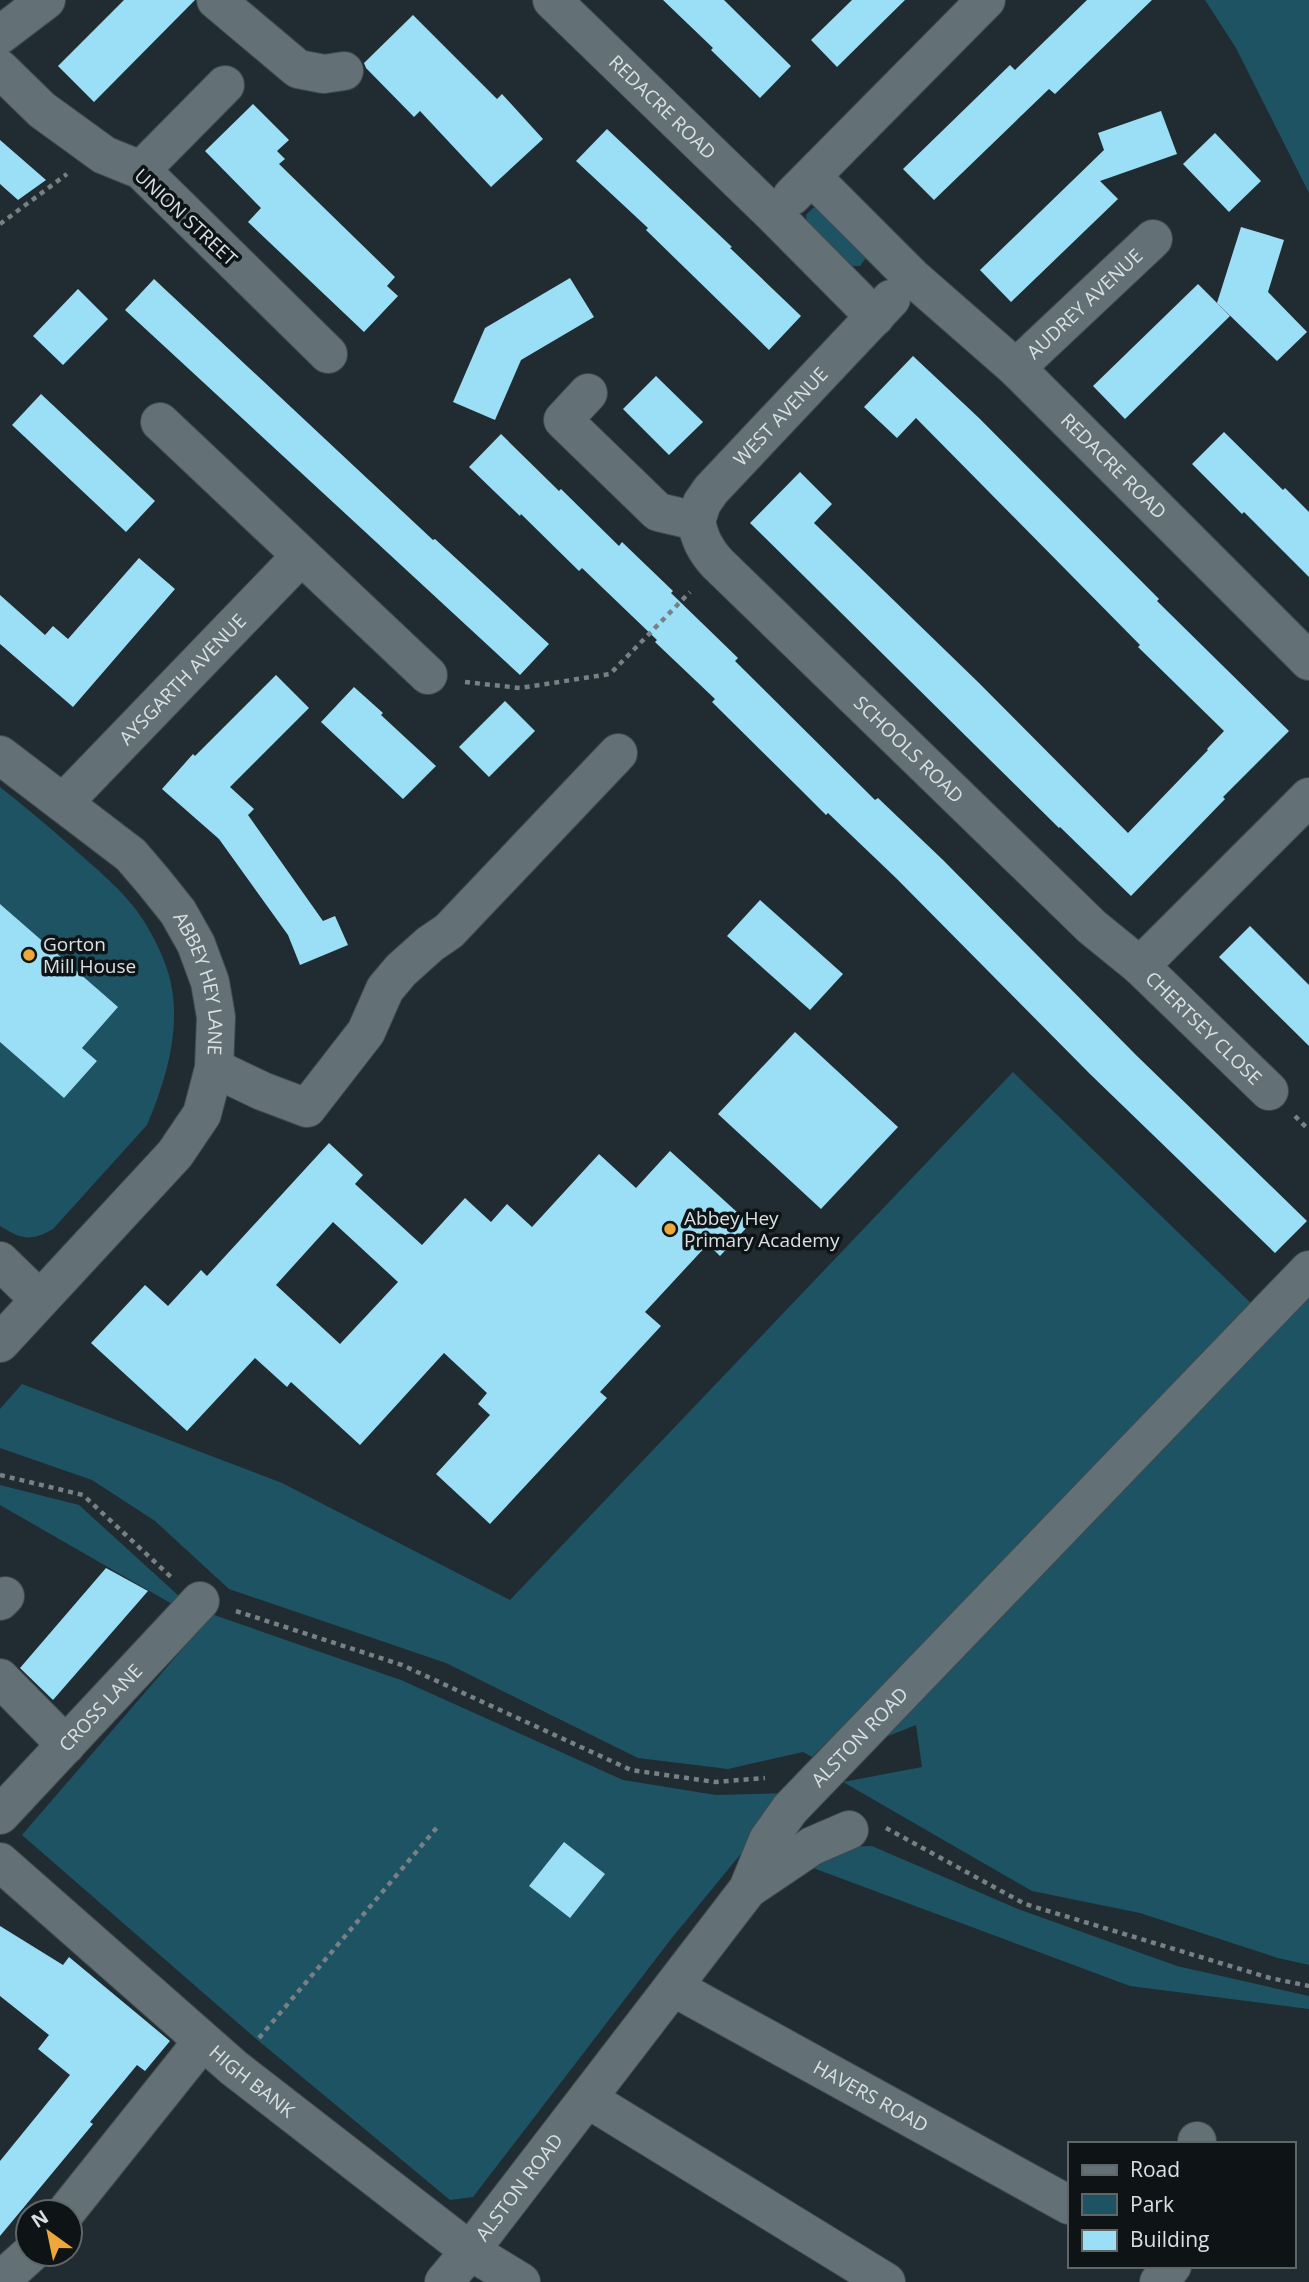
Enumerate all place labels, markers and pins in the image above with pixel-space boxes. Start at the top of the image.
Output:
place label: Gorton Mill House [43,931,136,979]
marker: Gorton Mill House [21,947,37,963]
place label: Abbey Hey Primary Academy [684,1205,840,1253]
marker: Abbey Hey Primary Academy [662,1221,678,1237]

